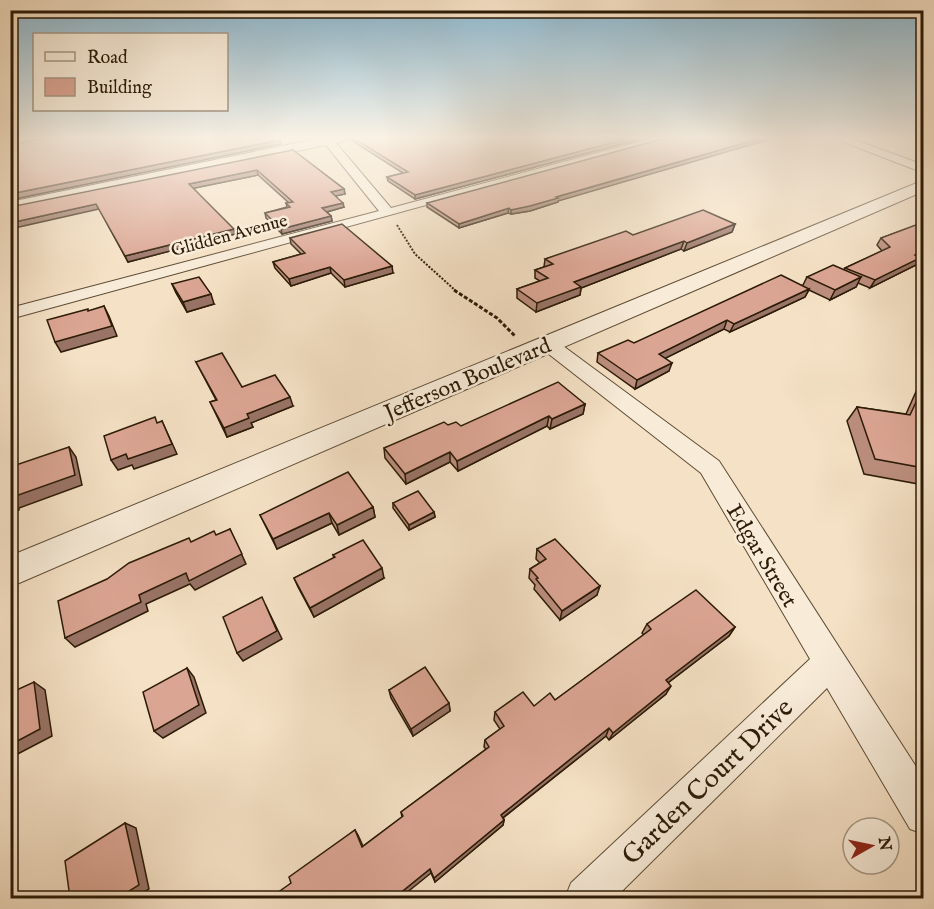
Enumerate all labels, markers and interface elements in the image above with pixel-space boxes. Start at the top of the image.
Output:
legend [33,33,228,111]
text: Road [87,47,128,70]
text: Building [87,77,152,100]
street label: Glidden Avenue [168,210,290,263]
street label: Jefferson Boulevard [377,332,556,429]
street label: Edgar Street [719,499,803,613]
street label: Garden Court Drive [615,692,801,873]
north arrow [841,816,901,876]
text: N [873,835,895,853]

